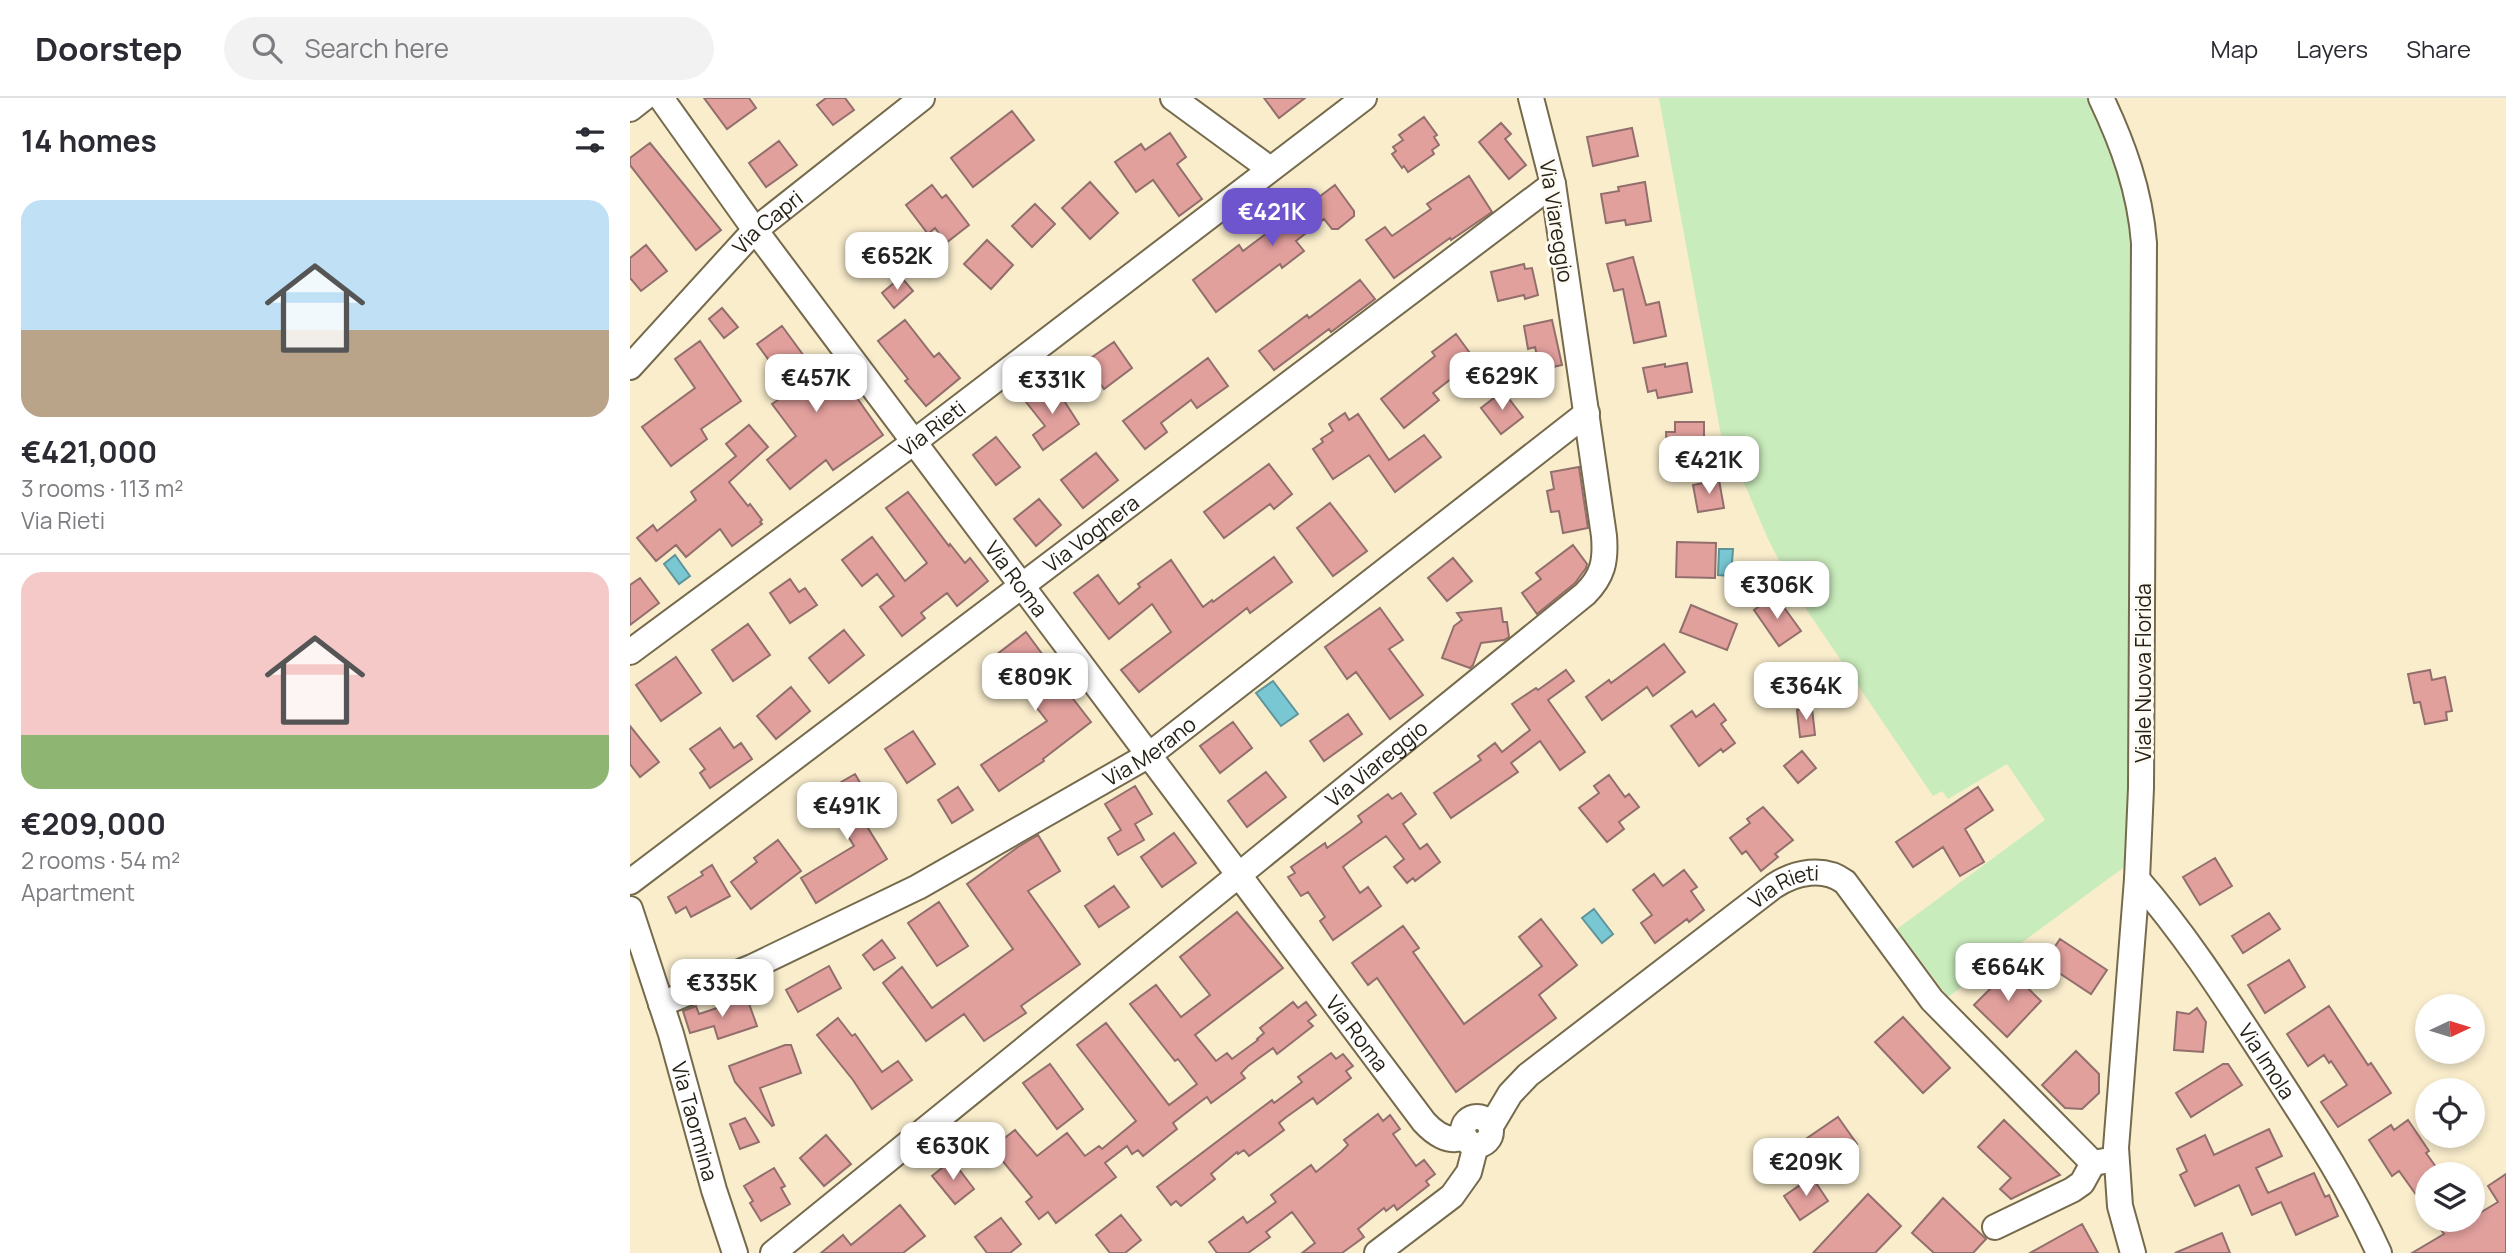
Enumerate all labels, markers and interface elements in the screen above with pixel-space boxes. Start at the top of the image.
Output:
search box [224,17,714,80]
text: Doorstep [35,26,182,71]
icon: search [248,29,286,67]
text: Search here [304,30,449,66]
text: Map [2211,32,2258,65]
text: Layers [2296,32,2368,65]
text: Share [2406,32,2471,65]
text: 14 homes [21,120,157,161]
icon: filters [571,121,609,159]
street label: Via Viareggio [1533,158,1581,284]
street label: Via Capri [726,184,808,260]
pin: €421K [1223,188,1321,248]
text: €421K [1238,195,1306,227]
pin: €652K [848,232,946,292]
text: €652K [861,239,933,271]
icon: home [252,245,378,371]
pin: €629K [1453,352,1551,412]
pin: €457K [767,354,865,414]
pin: €331K [1003,356,1101,416]
text: €629K [1466,359,1538,391]
text: €457K [781,361,851,393]
text: €331K [1018,363,1086,395]
street label: Via Rieti [893,394,971,463]
text: €421,000 [21,431,157,472]
pin: €421K [1660,436,1758,496]
text: €421K [1675,443,1743,475]
text: 3 rooms · 113 m² [21,472,184,504]
street label: Via Voghera [1038,488,1144,579]
text: Via Rieti [21,504,105,536]
street label: Via Roma [979,535,1054,622]
pin: €306K [1728,561,1826,621]
text: €306K [1740,568,1814,600]
street label: Viale Nuova Florida [2129,583,2157,763]
icon: home [252,617,378,743]
pin: €809K [986,654,1084,713]
text: €809K [998,660,1072,692]
pin: €364K [1757,662,1855,722]
text: €364K [1770,669,1842,701]
street label: Via Merano [1098,710,1202,792]
street label: Via Viareggio [1319,714,1433,813]
pin: €491K [798,782,896,842]
text: €491K [813,789,881,821]
text: €209,000 [21,803,166,844]
text: 2 rooms · 54 m² [21,844,180,876]
street label: Via Rieti [1742,858,1819,915]
text: Apartment [21,876,135,908]
pin: €664K [1959,944,2057,1003]
text: €664K [1971,950,2045,982]
pin: €335K [673,960,771,1019]
text: €335K [687,966,757,998]
street label: Via Roma [1320,989,1395,1077]
north arrow [2415,994,2485,1064]
map controls [2415,994,2485,1232]
street label: Via Imola [2232,1018,2302,1104]
street label: Via Taormina [665,1058,725,1184]
button: locate [2415,1078,2485,1148]
pin: €630K [904,1122,1002,1182]
text: €630K [916,1129,990,1161]
pin: €209K [1757,1138,1855,1198]
text: €209K [1769,1145,1843,1177]
button: layers [2415,1162,2485,1232]

